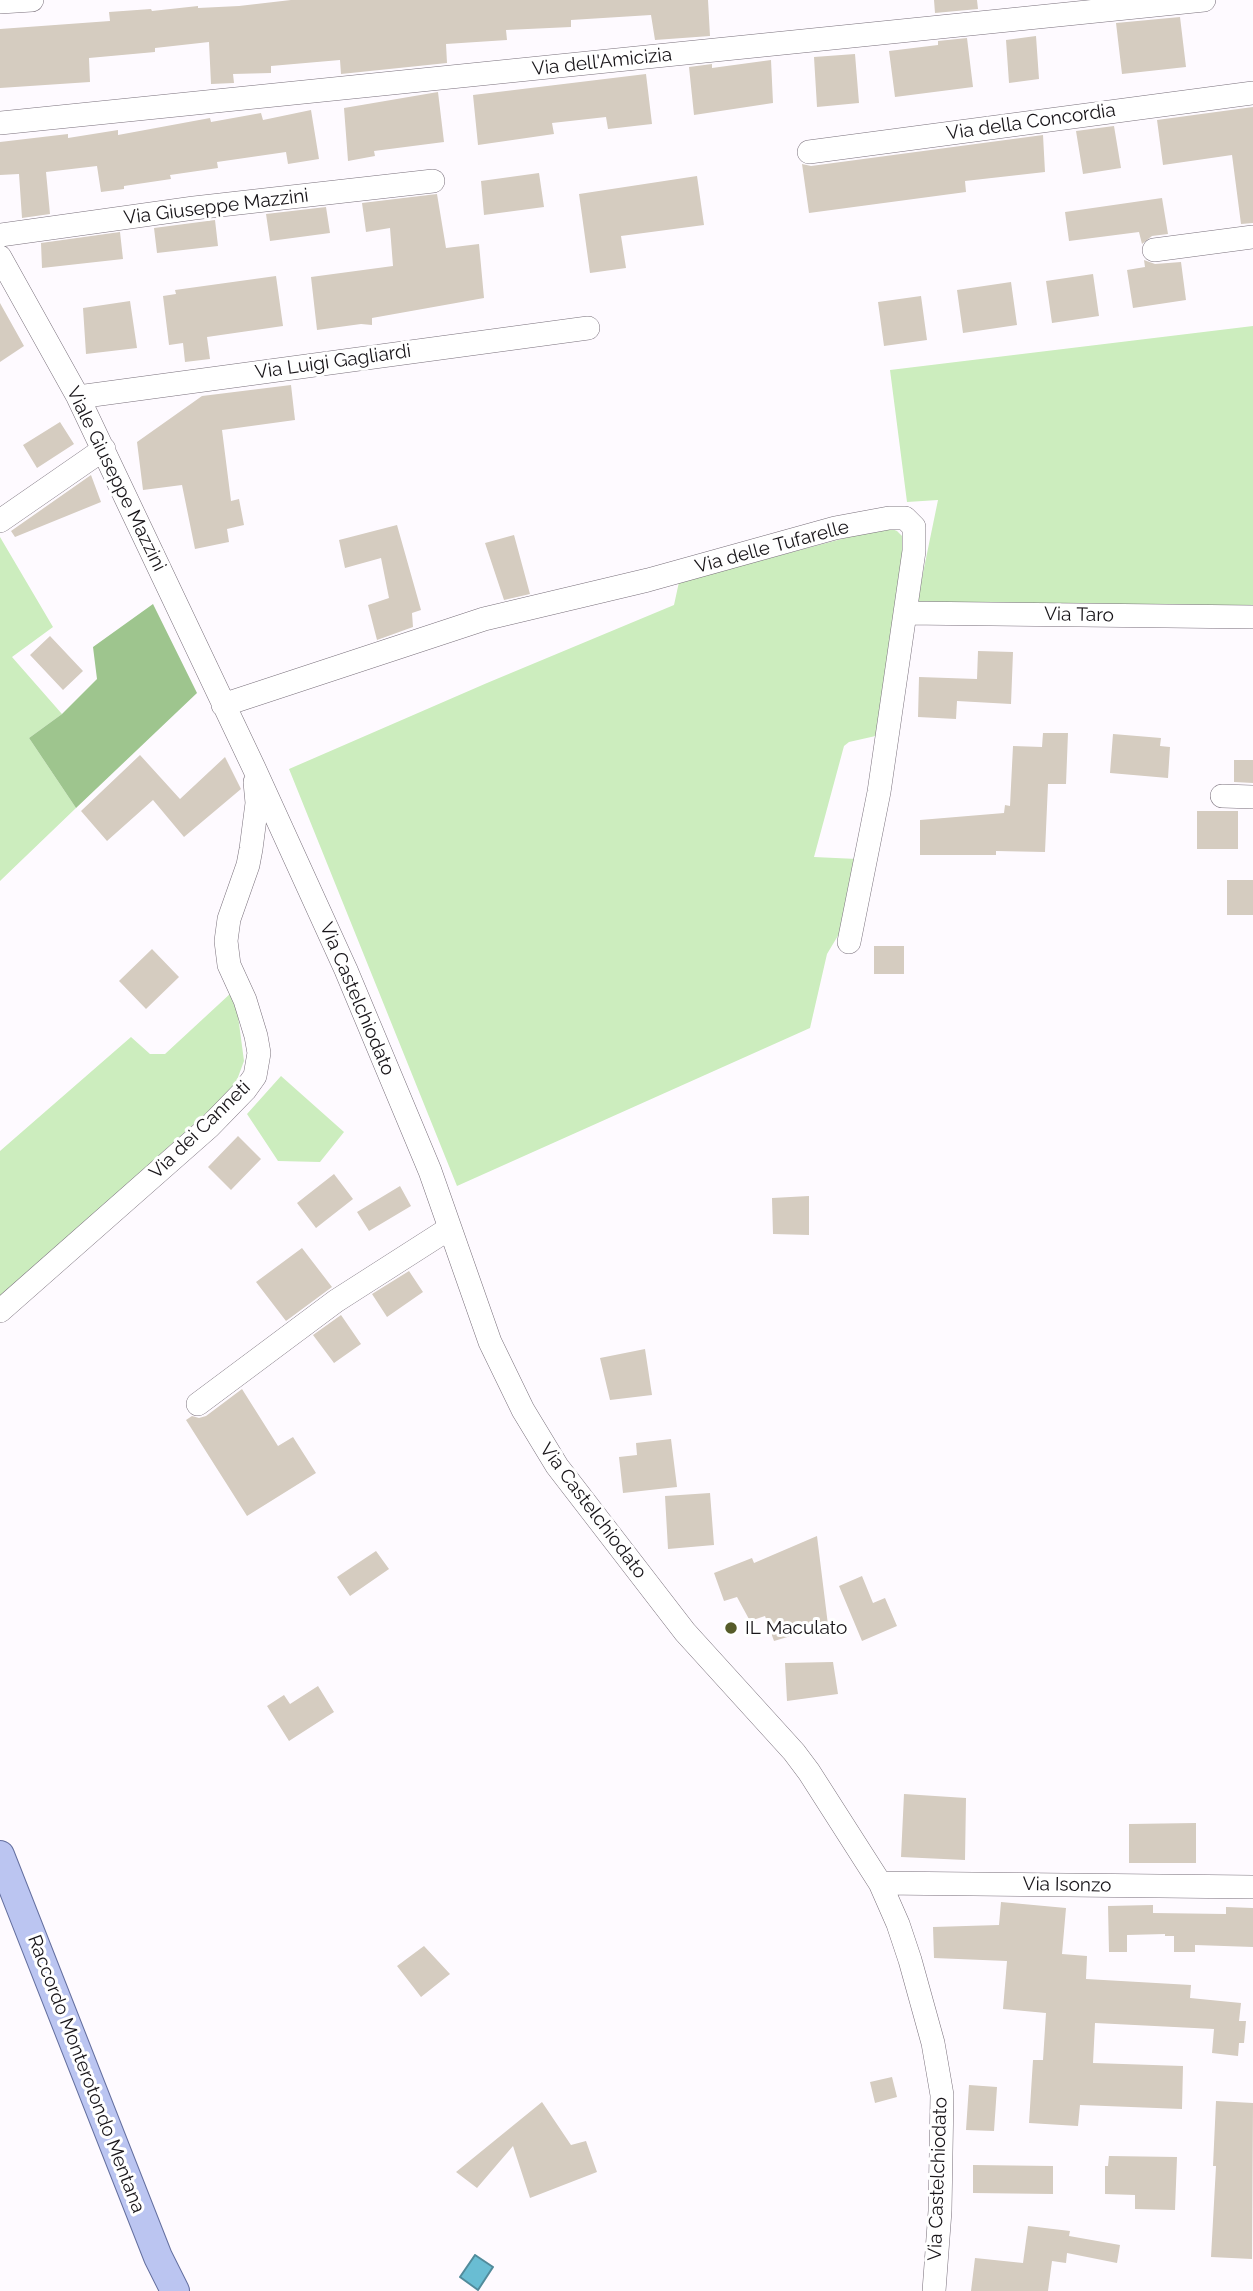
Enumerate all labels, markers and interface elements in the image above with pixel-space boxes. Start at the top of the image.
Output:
street label: Via dell'Amicizia [531,43,673,81]
street label: Via della Concordia [945,99,1117,145]
street label: Via Giuseppe Mazzini [122,184,310,230]
street label: Via Luigi Gagliardi [254,340,412,384]
street label: Viale Giuseppe Mazzini [61,383,171,575]
street label: Via delle Tufarelle [693,515,851,579]
street label: Via Taro [1044,603,1114,627]
street label: Via Castelchiodato [314,919,400,1079]
street label: Via dei Canneti [145,1076,255,1184]
street label: Via Castelchiodato [535,1439,651,1583]
place label: IL Maculato [745,1617,847,1639]
marker: IL Maculato [723,1620,739,1636]
street label: Via Isonzo [1022,1873,1112,1897]
street label: Raccordo Monterotondo Mentana [22,1932,150,2216]
street label: Via Castelchiodato [924,2097,952,2261]

